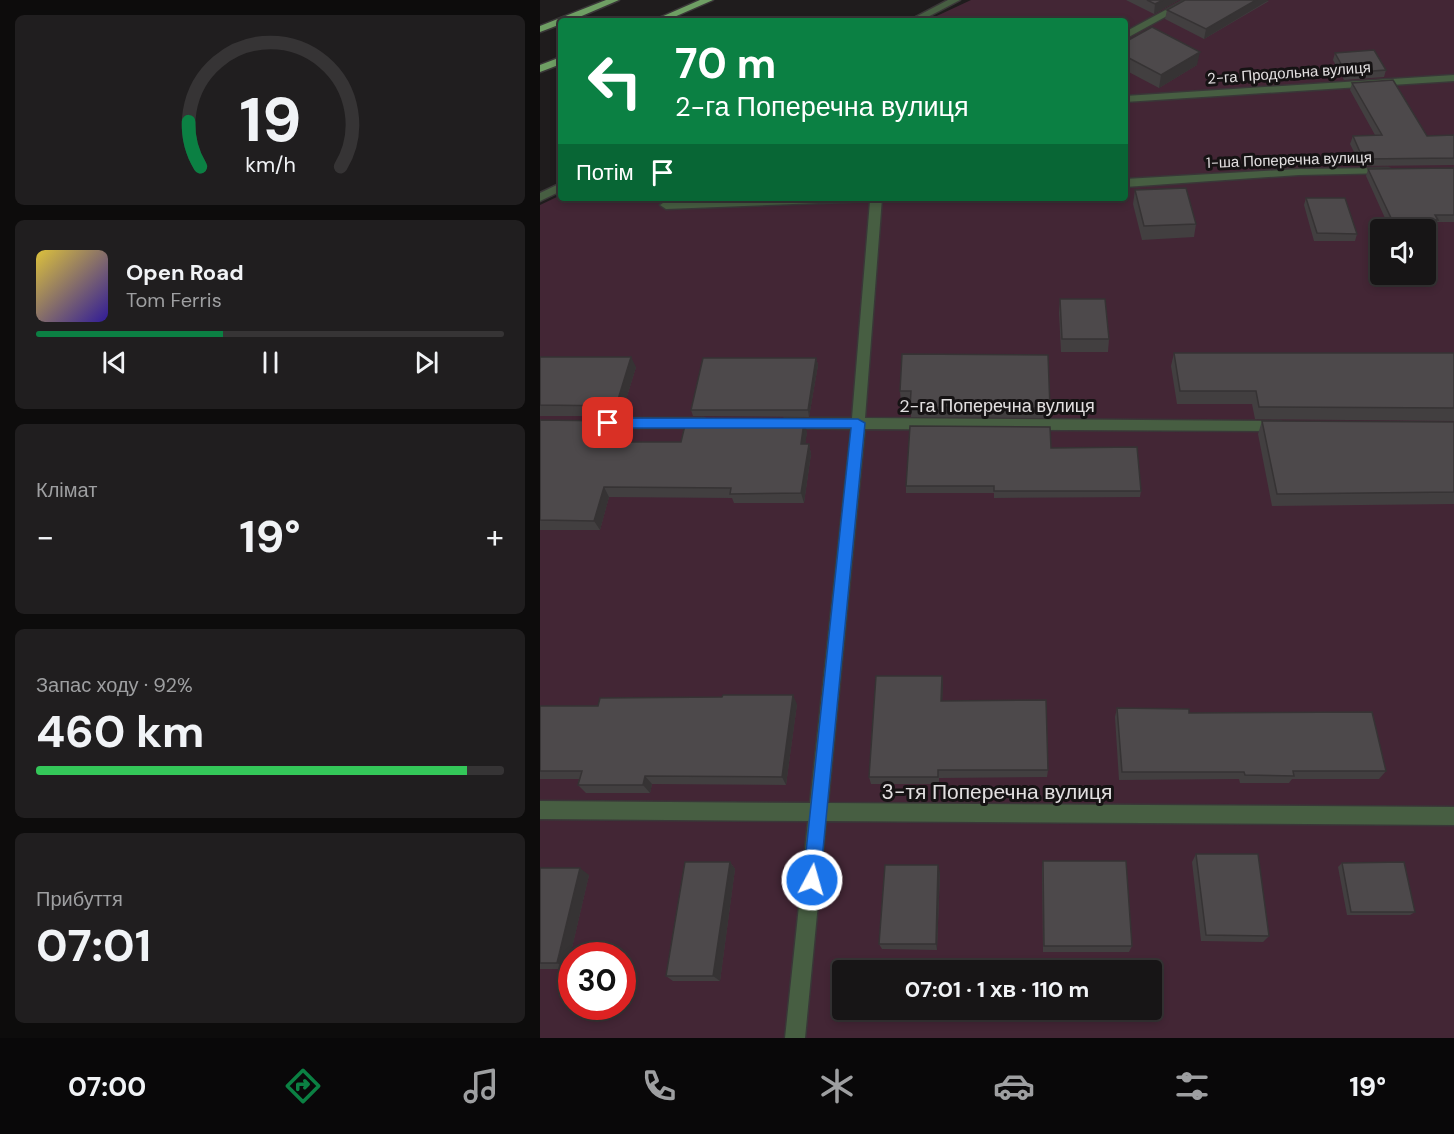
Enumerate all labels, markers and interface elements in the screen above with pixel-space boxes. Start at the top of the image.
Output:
text: 70 m [675,36,776,91]
icon: left [576,42,654,120]
street label: 2-га Продольна вулиця [1207,57,1371,89]
text: 19 [239,79,301,160]
text: 2-га Поперечна вулиця [675,89,969,124]
street label: 1-ша Поперечна вулиця [1206,147,1372,173]
text: km/h [245,151,295,179]
icon: arrive [646,156,679,189]
text: Потім [576,158,634,187]
map controls [1370,219,1436,285]
button: sound [1370,219,1436,285]
text: Open Road [126,258,244,287]
text: Tom Ferris [126,287,222,313]
icon: previous [98,346,131,379]
icon: pause [254,346,287,379]
icon: next [410,346,443,379]
street label: 2-га Поперечна вулиця [899,394,1095,418]
pin [582,397,633,448]
icon: arrive [591,406,624,439]
text: Клімат [36,477,97,503]
text: 19° [239,507,301,566]
text: − [36,515,54,558]
text: + [486,515,504,558]
text: Запас ходу · 92% [36,672,193,698]
text: 460 km [36,702,204,761]
street label: 3-тя Поперечна вулиця [882,778,1112,806]
position arrow [780,848,844,912]
text: Прибуття [36,886,123,912]
text: 07:01 [36,916,151,975]
speed limit sign: 30 [558,942,636,1020]
text: 07:01 · 1 хв · 110 m [905,975,1089,1004]
icon: directions [282,1065,324,1107]
icon: music [460,1065,502,1107]
icon: phone [638,1065,680,1107]
icon: climate [816,1065,858,1107]
icon: car [993,1065,1035,1107]
icon: filters [1171,1065,1213,1107]
text: 07:00 [68,1069,146,1104]
text: 19° [1349,1069,1386,1104]

